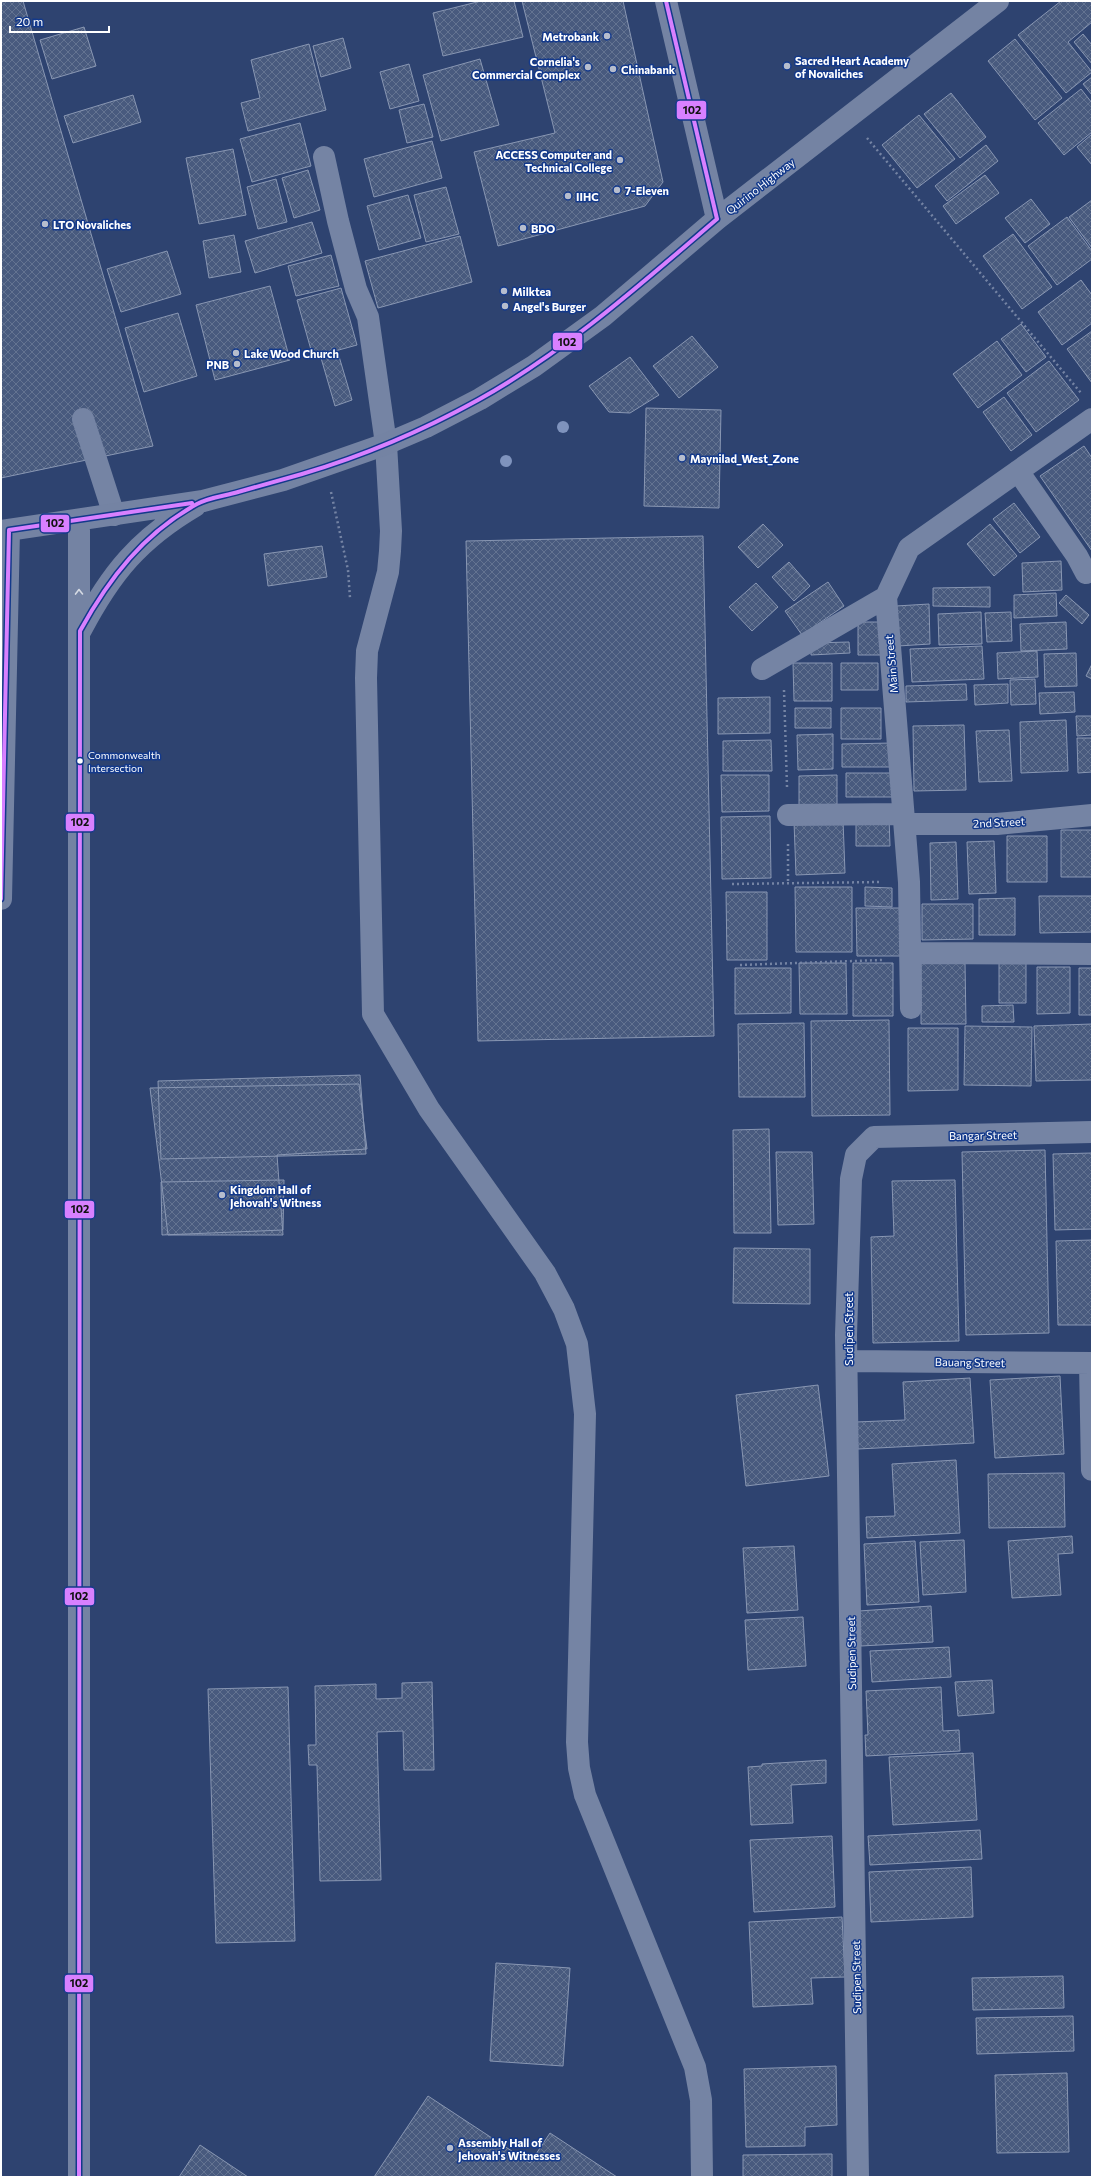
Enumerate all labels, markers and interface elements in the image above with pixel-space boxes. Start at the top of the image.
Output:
scale bar [10,8,109,34]
text: 20 m [16,14,43,28]
place label: Metrobank [542,30,600,43]
marker: Metrobank [602,31,612,41]
place label: Sacred Heart Academy of Novaliches [795,54,909,80]
place label: Cornelia's Commercial Complex [472,55,581,81]
marker: Sacred Heart Academy of Novaliches [782,61,792,71]
marker: Cornelia's Commercial Complex [583,62,593,72]
place label: Chinabank [621,63,676,76]
marker: Chinabank [608,64,618,74]
line badge: 102 [676,100,707,120]
text: 102 [683,103,701,116]
place label: ACCESS Computer and Technical College [495,148,612,174]
marker: ACCESS Computer and Technical College [615,155,625,165]
street label: Quirino Highway [723,155,797,217]
place label: 7-Eleven [625,184,669,197]
marker: 7-Eleven [612,185,622,195]
place label: IIHC [576,190,599,203]
marker: IIHC [563,191,573,201]
place label: LTO Novaliches [53,218,131,231]
marker: LTO Novaliches [40,219,50,229]
place label: BDO [531,222,555,235]
marker: BDO [518,223,528,233]
place label: Milktea [512,285,551,298]
marker: Milktea [499,286,509,296]
place label: Angel's Burger [513,300,587,313]
marker: Angel's Burger [500,301,510,311]
line badge: 102 [552,332,583,351]
text: 102 [558,335,576,348]
place label: Lake Wood Church [244,347,339,360]
marker: Lake Wood Church [231,348,241,358]
place label: PNB [206,358,229,371]
marker: PNB [232,359,242,369]
place label: Maynilad_West_Zone [690,452,799,466]
marker: Maynilad_West_Zone [677,453,687,463]
line badge: 102 [40,514,70,533]
text: 102 [46,516,64,529]
one-way arrow [75,589,84,595]
street label: Main Street [882,634,900,694]
place label: Commonwealth Intersection [88,749,161,774]
marker: Commonwealth Intersection [75,756,85,766]
line badge: 102 [65,813,95,832]
street label: 2nd Street [973,814,1026,830]
text: 102 [71,815,89,828]
street label: Bangar Street [949,1128,1018,1142]
place label: Kingdom Hall of Jehovah's Witness [230,1183,321,1210]
marker: Kingdom Hall of Jehovah's Witness [217,1190,227,1200]
line badge: 102 [64,1200,95,1219]
text: 102 [71,1202,89,1215]
street label: Sudipen Street [842,1292,855,1366]
street label: Bauang Street [935,1355,1006,1369]
line badge: 102 [64,1587,95,1606]
text: 102 [70,1589,88,1602]
street label: Sudipen Street [844,1616,858,1690]
street label: Sudipen Street [849,1940,863,2014]
line badge: 102 [64,1974,94,1993]
text: 102 [70,1976,88,1989]
place label: Assembly Hall of Jehovah's Witnesses [458,2136,560,2163]
marker: Assembly Hall of Jehovah's Witnesses [445,2143,455,2153]

